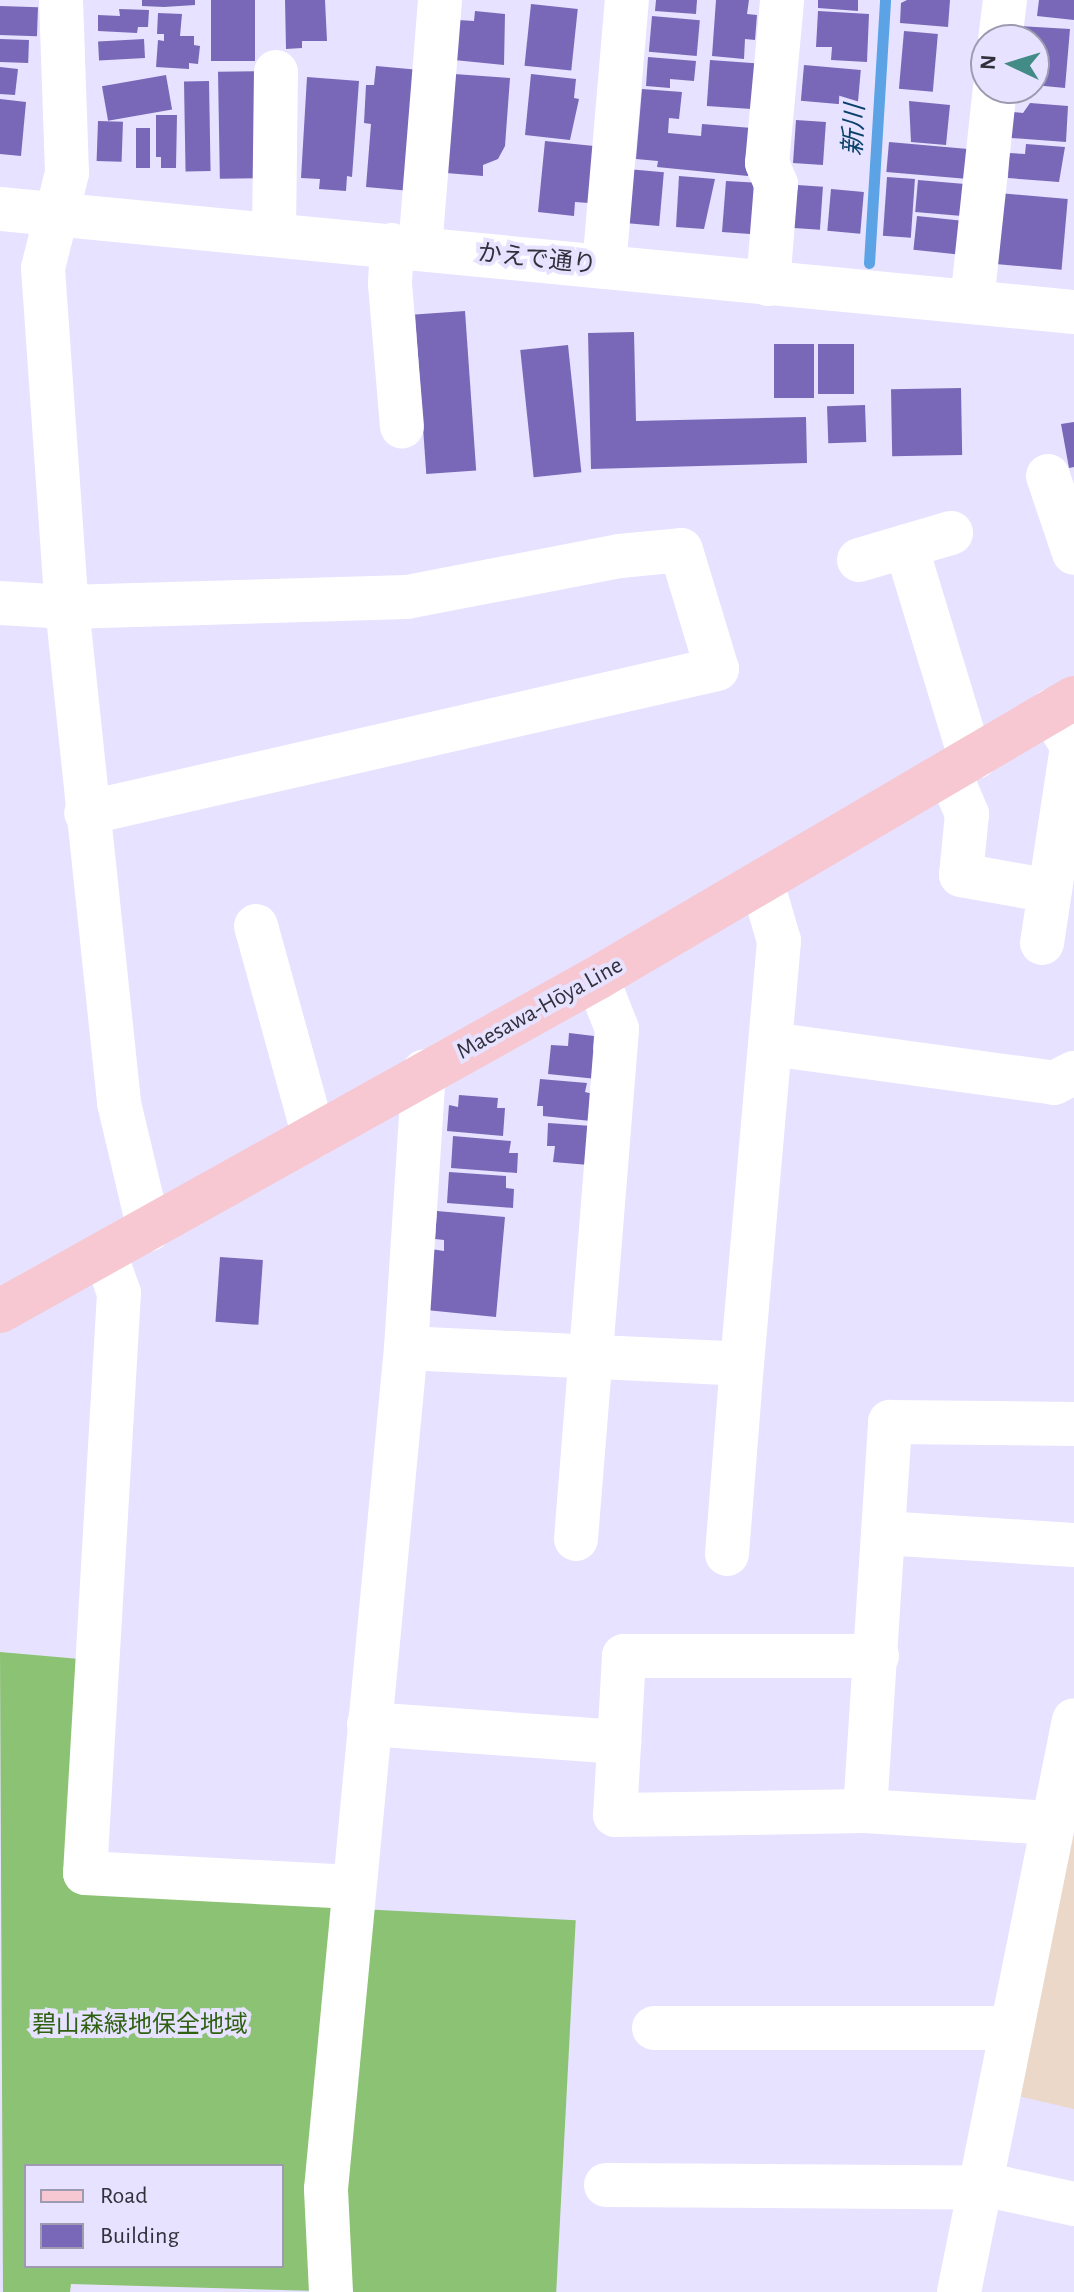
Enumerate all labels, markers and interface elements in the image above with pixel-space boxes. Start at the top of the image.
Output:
north arrow [970,24,1050,104]
text: N [977,54,1000,71]
water label: 新川 [838,103,872,157]
street label: かえで通り [476,239,598,281]
street label: Maesawa-Hōya Line [452,951,628,1067]
park label: 碧山森緑地保全地域 [32,2012,248,2040]
legend [24,2164,284,2268]
text: Road [100,2184,148,2208]
text: Building [100,2224,179,2248]

